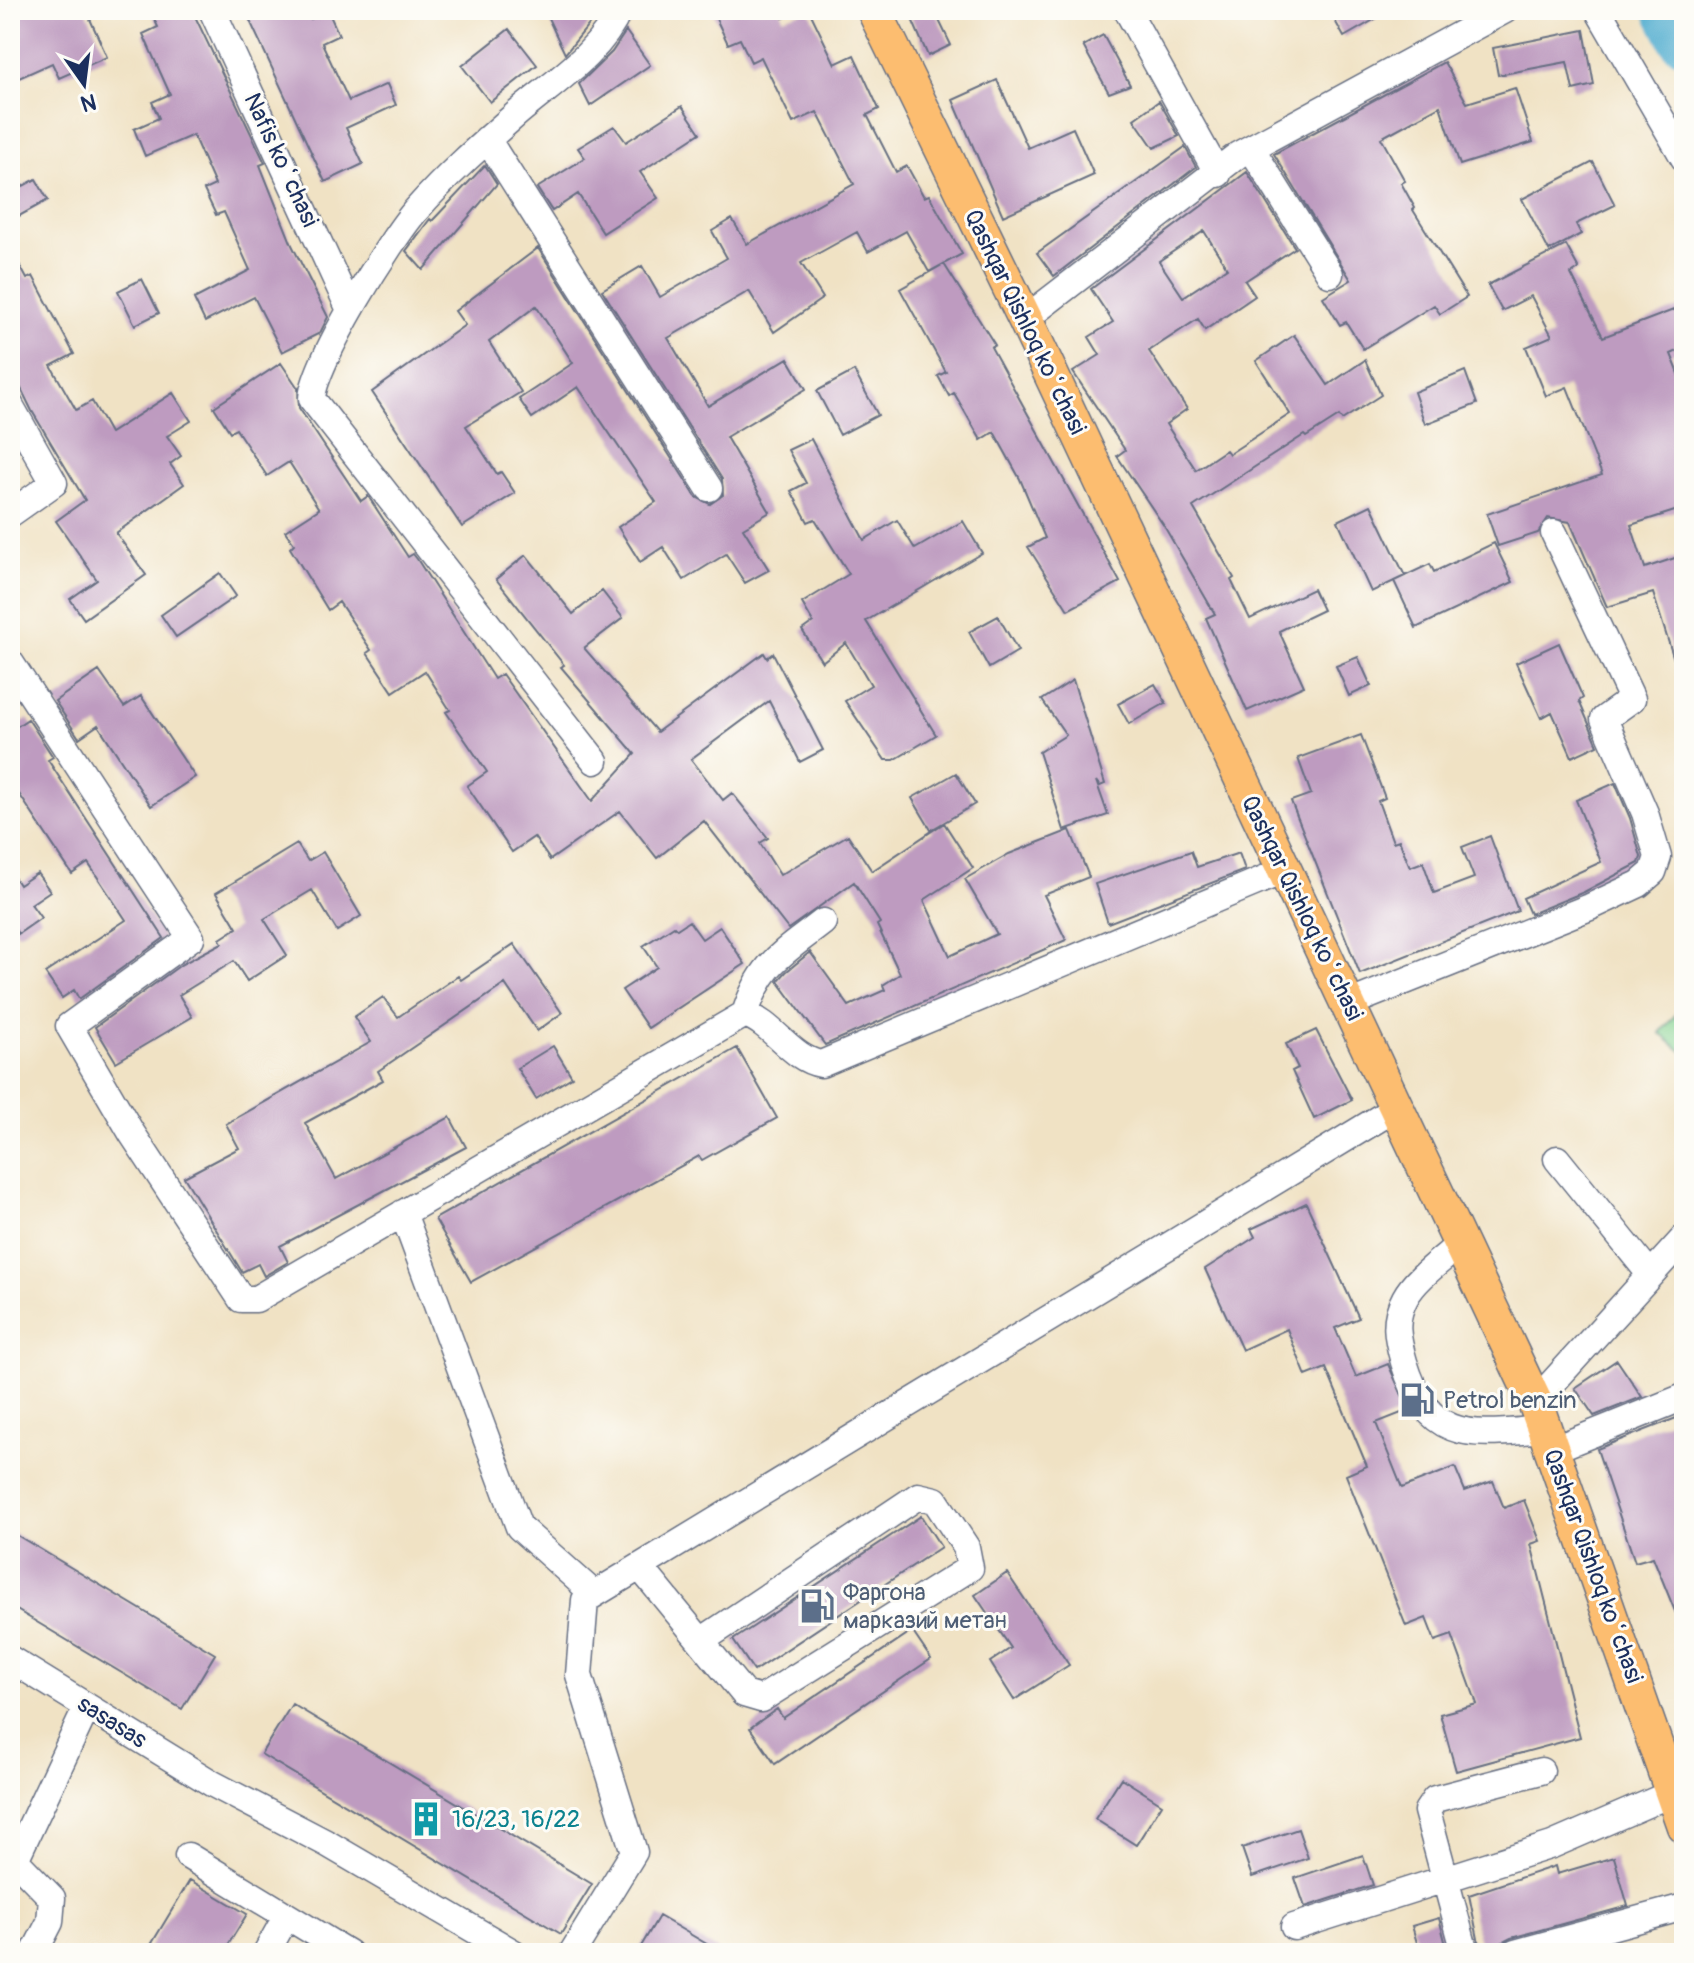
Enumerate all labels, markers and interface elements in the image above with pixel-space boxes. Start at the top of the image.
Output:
north arrow [44,44,124,124]
text: N [78,87,99,118]
street label: Nafis koʻchasi [237,89,325,231]
street label: Qashqar Qishloq koʻchasi [958,205,1092,439]
street label: Qashqar Qishloq koʻchasi [1235,791,1369,1025]
fuel station icon: Petrol benzin [1398,1381,1436,1419]
place label: Petrol benzin [1443,1386,1577,1415]
street label: Qashqar Qishloq koʻchasi [1537,1445,1649,1687]
place label: Фаргона марказий метан [843,1578,1007,1635]
fuel station icon: Фаргона марказий метан [798,1587,836,1625]
street label: sasasas [72,1689,152,1755]
building icon: 16/23, 16/22 [407,1800,445,1838]
place label: 16/23, 16/22 [452,1805,580,1834]

